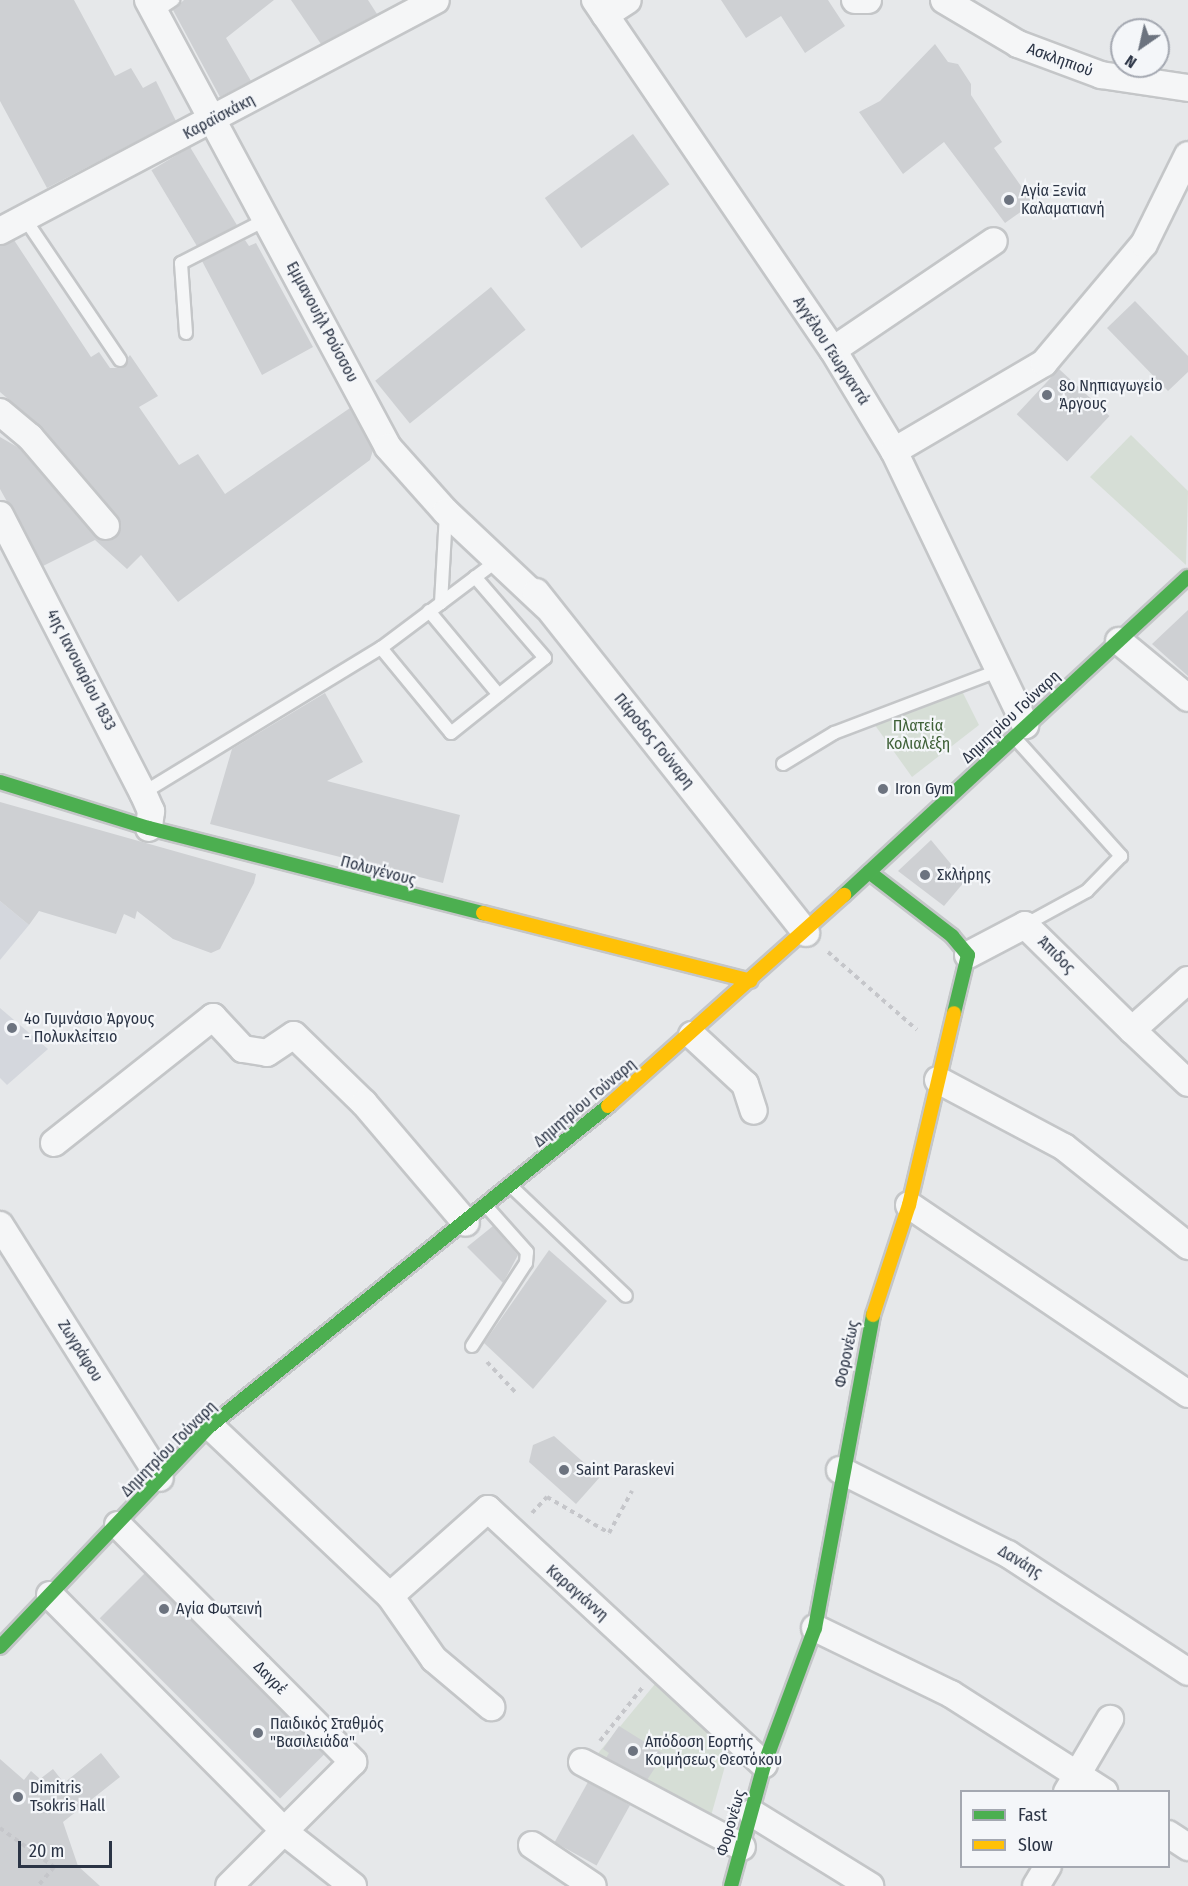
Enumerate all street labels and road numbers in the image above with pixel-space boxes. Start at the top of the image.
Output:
street label: Ασκληπιού [1024,39,1096,81]
street label: Καραϊσκάκη [180,90,258,144]
street label: Εμμανουήλ Ρούσσου [282,258,362,386]
street label: Αγγέλου Γεωργαντά [789,293,873,409]
street label: 4ης Ιανουαρίου 1833 [42,606,120,734]
street label: Δημητρίου Γούναρη [958,666,1064,768]
street label: Πάροδος Γούναρη [610,690,698,792]
street label: Πολυγένους [338,852,418,890]
street label: Άπιδος [1033,932,1079,978]
street label: Δημητρίου Γούναρη [530,1055,640,1151]
street label: Ζωγράφου [54,1317,106,1385]
street label: Φορονέως [831,1319,863,1389]
street label: Δημητρίου Γούναρη [117,1397,221,1501]
street label: Δανάης [995,1541,1045,1583]
street label: Καραγιάννη [542,1561,612,1625]
street label: Δαγρέ [249,1657,291,1699]
street label: Φορονέως [712,1788,750,1858]

